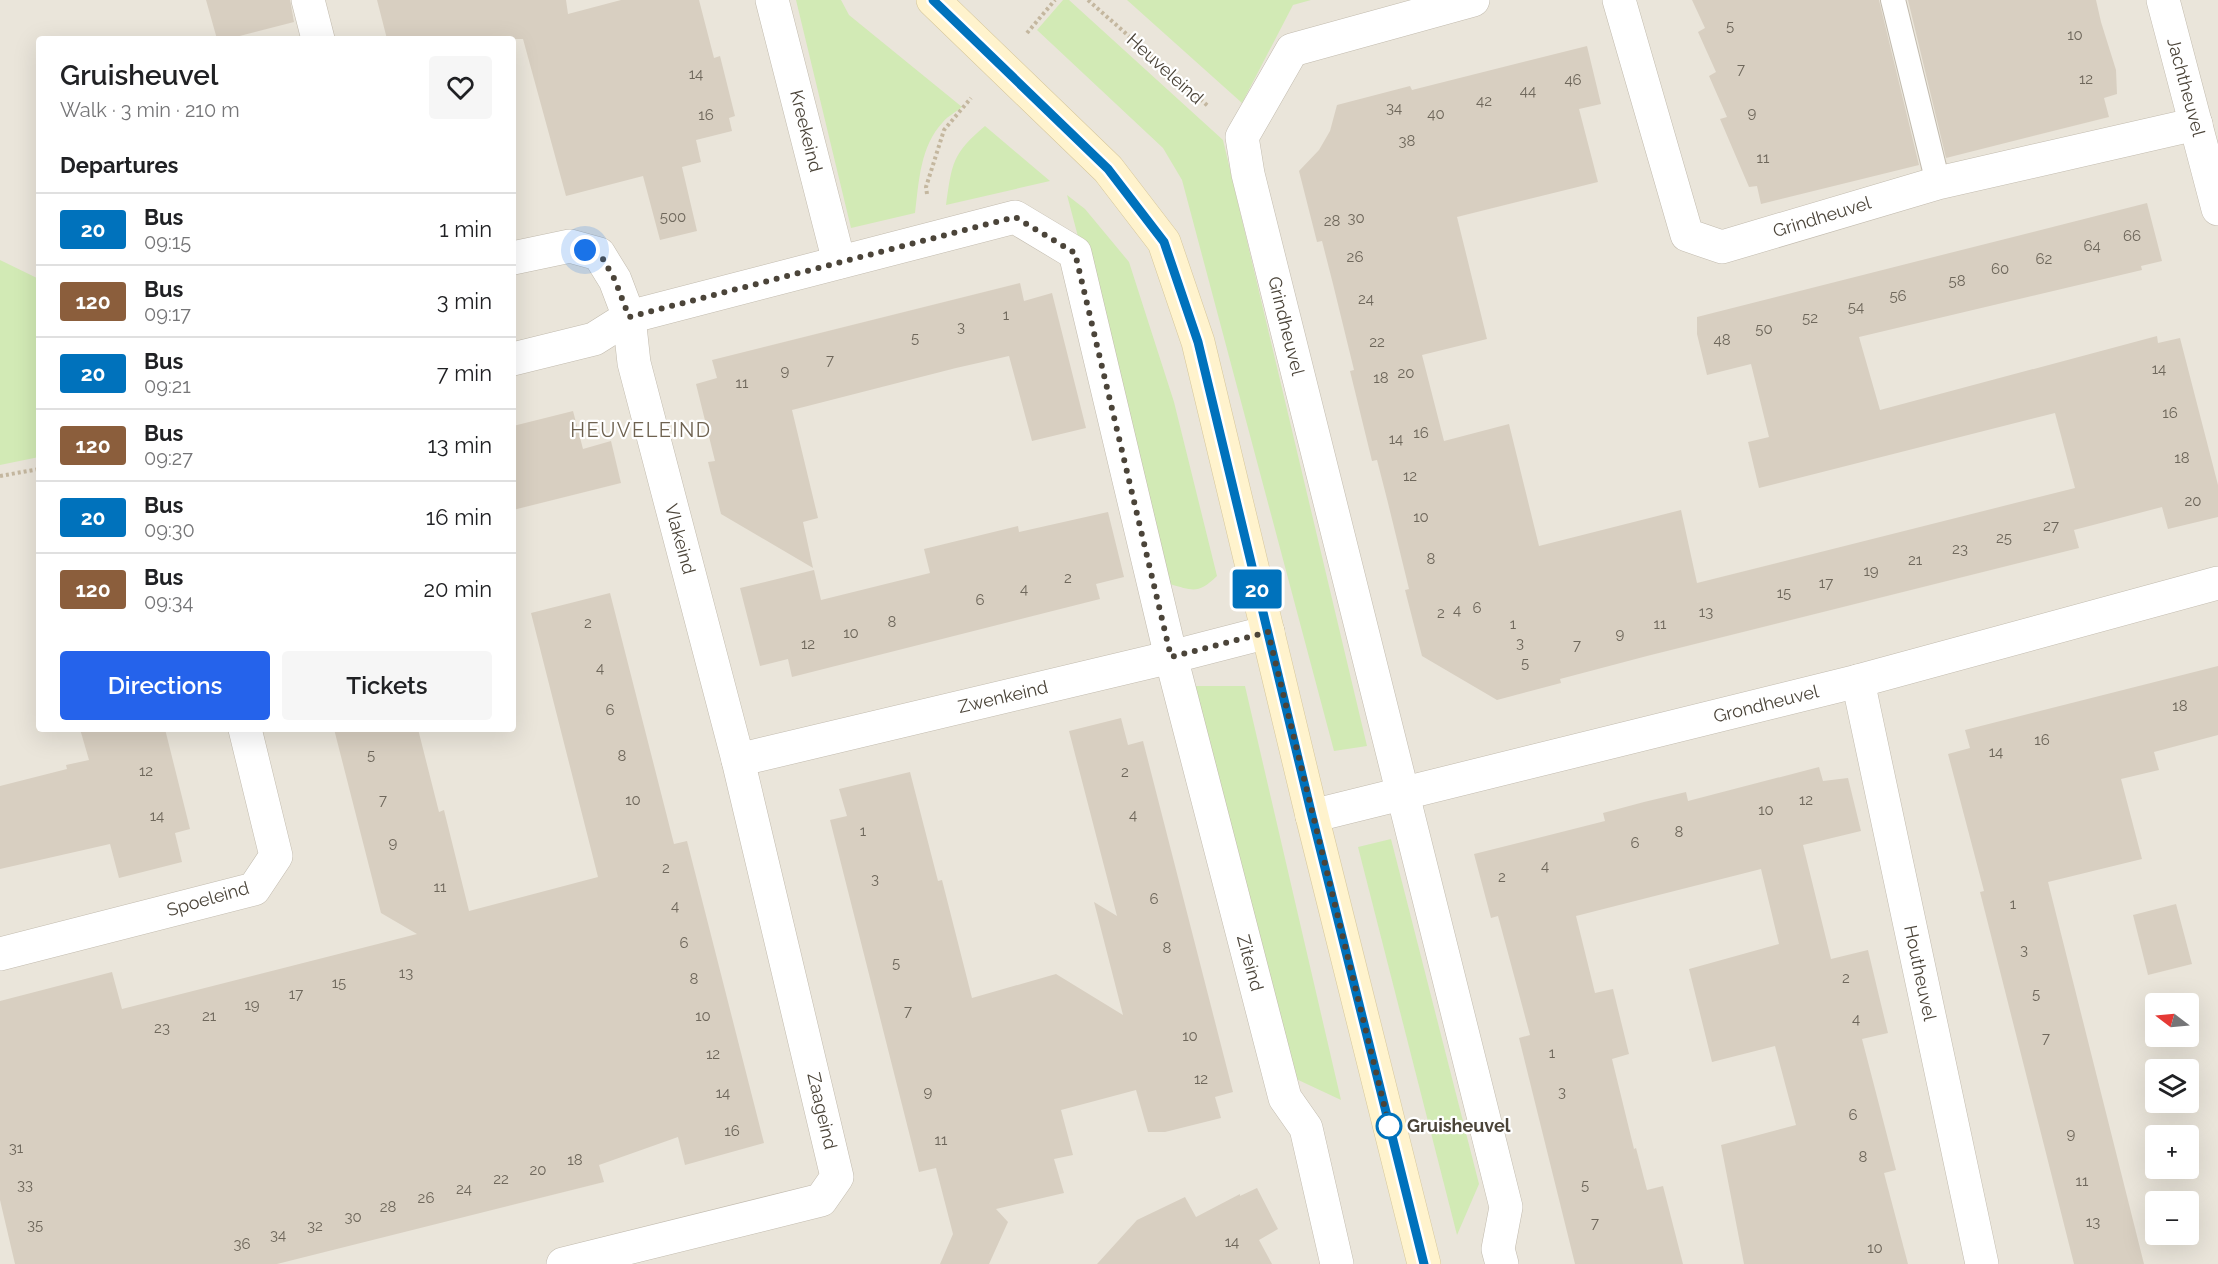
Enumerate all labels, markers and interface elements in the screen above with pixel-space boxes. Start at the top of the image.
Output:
house number: 5 [1726,17,1734,35]
house number: 10 [2067,26,2083,44]
street label: Heuveleind [1123,29,1208,108]
street label: Jachtheuvel [2163,35,2210,139]
button: heart [429,56,492,119]
text: Gruisheuvel [60,59,218,92]
house number: 7 [1737,60,1745,78]
house number: 14 [689,65,703,83]
house number: 12 [2079,70,2093,88]
house number: 46 [1564,71,1582,89]
house number: 44 [1520,82,1536,100]
street label: Kreekeind [786,88,827,174]
house number: 42 [1476,92,1492,110]
text: Walk · 3 min · 210 m [60,98,240,122]
house number: 34 [1386,99,1402,117]
house number: 9 [1748,104,1757,122]
house number: 40 [1427,105,1445,123]
house number: 16 [698,106,714,124]
house number: 38 [1399,132,1416,150]
house number: 11 [1757,149,1770,167]
text: Departures [60,152,178,178]
street label: Grindheuvel [1770,192,1873,241]
text: Bus [144,204,183,230]
house number: 500 [660,208,686,226]
house number: 30 [1347,209,1365,227]
house number: 28 [1324,212,1340,230]
text: 1 min [439,216,492,242]
text: 20 [81,217,105,242]
house number: 66 [2123,227,2141,245]
text: 09:15 [144,230,191,254]
your location [570,235,600,265]
house number: 64 [2083,237,2101,255]
house number: 26 [1347,248,1363,266]
house number: 62 [2036,250,2053,268]
house number: 60 [1991,260,2009,278]
house number: 58 [1948,272,1966,290]
street label: Grindheuvel [1264,274,1309,378]
text: Bus [144,276,183,302]
house number: 56 [1889,287,1907,305]
text: 3 min [437,288,492,314]
text: 120 [75,289,111,314]
house number: 24 [1358,290,1374,308]
house number: 54 [1848,298,1864,316]
text: 09:17 [144,302,191,326]
house number: 1 [1003,306,1010,324]
house number: 52 [1802,309,1818,327]
house number: 3 [957,318,965,336]
house number: 50 [1755,320,1773,338]
house number: 5 [911,329,919,347]
house number: 48 [1713,331,1731,349]
house number: 22 [1369,333,1385,351]
text: Bus [144,348,183,374]
house number: 7 [826,351,834,369]
text: 7 min [437,360,492,386]
house number: 14 [2152,360,2166,378]
text: 20 [81,361,105,386]
house number: 9 [781,362,790,380]
house number: 20 [1398,364,1415,382]
house number: 18 [1373,369,1389,387]
text: 09:21 [144,374,191,398]
house number: 11 [736,374,749,392]
house number: 16 [2162,404,2178,422]
district label: HEUVELEIND [570,418,712,442]
text: Bus [144,420,183,446]
house number: 16 [1413,424,1429,442]
house number: 14 [1389,430,1403,448]
text: 13 min [427,432,492,458]
text: 120 [75,433,111,458]
text: 09:27 [144,446,193,470]
house number: 18 [2174,449,2190,467]
house number: 12 [1403,467,1417,485]
text: Bus [144,492,183,518]
house number: 20 [2185,492,2202,510]
street label: Vlakeind [661,501,700,576]
text: 16 min [426,504,492,530]
text: 20 [81,505,105,530]
house number: 10 [1413,508,1429,526]
house number: 27 [2043,517,2059,535]
text: 09:30 [144,518,195,542]
house number: 25 [1996,529,2012,547]
house number: 23 [1952,540,1968,558]
house number: 8 [1427,550,1436,568]
house number: 21 [1908,551,1923,569]
house number: 19 [1863,562,1879,580]
text: Bus [144,564,183,590]
house number: 2 [1064,569,1072,587]
line badge: 20 [1230,570,1284,608]
house number: 17 [1819,574,1833,592]
text: 20 min [424,576,492,602]
text: 120 [75,577,111,602]
text: 20 [1245,577,1269,602]
house number: 4 [1020,580,1028,598]
house number: 15 [1777,584,1791,602]
text: 09:34 [144,590,193,614]
house number: 6 [975,591,985,609]
house number: 6 [1472,599,1482,617]
house number: 4 [1453,601,1461,619]
house number: 13 [1699,603,1713,621]
house number: 2 [1437,604,1445,622]
house number: 8 [888,613,897,631]
house number: 2 [584,614,592,632]
house number: 1 [1510,615,1517,633]
house number: 11 [1654,615,1667,633]
house number: 10 [843,624,859,642]
house number: 9 [1616,625,1625,643]
house number: 3 [1516,634,1524,652]
house number: 12 [801,635,815,653]
house number: 7 [1573,636,1581,654]
button: Directions [60,651,270,720]
button: Tickets [282,651,492,720]
house number: 5 [1521,654,1529,672]
house number: 4 [596,659,604,677]
street label: Zwenkeind [956,676,1050,717]
street label: Grondheuvel [1711,680,1821,727]
house number: 18 [2172,697,2188,715]
house number: 6 [605,701,615,719]
house number: 16 [2034,731,2050,749]
house number: 14 [1989,743,2003,761]
house number: 5 [367,746,375,764]
house number: 8 [618,747,627,765]
house number: 12 [139,762,153,780]
house number: 2 [1121,763,1129,781]
house number: 7 [379,791,387,809]
house number: 10 [625,791,641,809]
house number: 12 [1799,791,1813,809]
house number: 10 [1758,801,1774,819]
house number: 4 [1129,806,1137,824]
house number: 14 [150,807,164,825]
house number: 1 [860,822,867,840]
house number: 8 [1675,823,1684,841]
house number: 9 [389,834,398,852]
house number: 6 [1630,834,1640,852]
house number: 4 [1541,857,1549,875]
house number: 2 [662,859,670,877]
house number: 2 [1498,868,1506,886]
house number: 3 [871,870,879,888]
street label: Spoeleind [164,877,251,920]
house number: 11 [434,878,447,896]
house number: 6 [1149,890,1159,908]
house number: 1 [2010,895,2017,913]
house number: 4 [671,897,679,915]
street label: Houtheuvel [1900,923,1941,1023]
street label: Ziteind [1233,932,1268,993]
house number: 6 [679,934,689,952]
house number: 8 [1163,939,1172,957]
house number: 3 [2020,941,2028,959]
house number: 5 [892,954,900,972]
house number: 13 [399,964,413,982]
house number: 2 [1842,969,1850,987]
house number: 8 [690,970,699,988]
house number: 15 [332,974,346,992]
house number: 17 [289,985,303,1003]
house number: 5 [2032,985,2040,1003]
north arrow [2145,993,2199,1047]
map controls [2145,993,2199,1245]
house number: 19 [244,996,260,1014]
house number: 7 [904,1002,912,1020]
house number: 21 [202,1007,217,1025]
house number: 10 [695,1007,711,1025]
house number: 4 [1852,1010,1860,1028]
house number: 23 [154,1019,170,1037]
house number: 10 [1182,1027,1198,1045]
house number: 7 [2042,1029,2050,1047]
house number: 1 [1549,1044,1556,1062]
house number: 12 [706,1045,720,1063]
button: layers [2145,1059,2199,1113]
street label: Zaageind [803,1070,842,1151]
house number: 12 [1194,1070,1208,1088]
house number: 9 [924,1083,933,1101]
house number: 3 [1558,1083,1566,1101]
house number: 14 [716,1084,730,1102]
house number: 6 [1848,1106,1858,1124]
marker: Gruisheuvel [1376,1113,1402,1139]
place label: Gruisheuvel [1407,1115,1511,1136]
house number: 16 [724,1122,740,1140]
house number: 9 [2067,1125,2076,1143]
button: + [2145,1125,2199,1179]
house number: 11 [935,1131,948,1149]
house number: 31 [9,1139,24,1157]
house number: 8 [1859,1148,1868,1166]
house number: 18 [567,1151,583,1169]
house number: 20 [530,1161,547,1179]
house number: 22 [493,1170,509,1188]
house number: 11 [2076,1172,2089,1190]
house number: 33 [17,1176,33,1194]
house number: 5 [1581,1176,1589,1194]
house number: 24 [456,1180,472,1198]
house number: 26 [418,1189,434,1207]
button: − [2145,1191,2199,1245]
house number: 28 [380,1198,396,1216]
house number: 30 [344,1208,362,1226]
house number: 13 [2086,1213,2100,1231]
house number: 7 [1591,1214,1599,1232]
house number: 35 [27,1216,43,1234]
house number: 32 [307,1217,323,1235]
house number: 34 [270,1226,286,1244]
house number: 14 [1225,1233,1239,1251]
house number: 36 [233,1235,251,1253]
house number: 10 [1867,1239,1883,1257]

